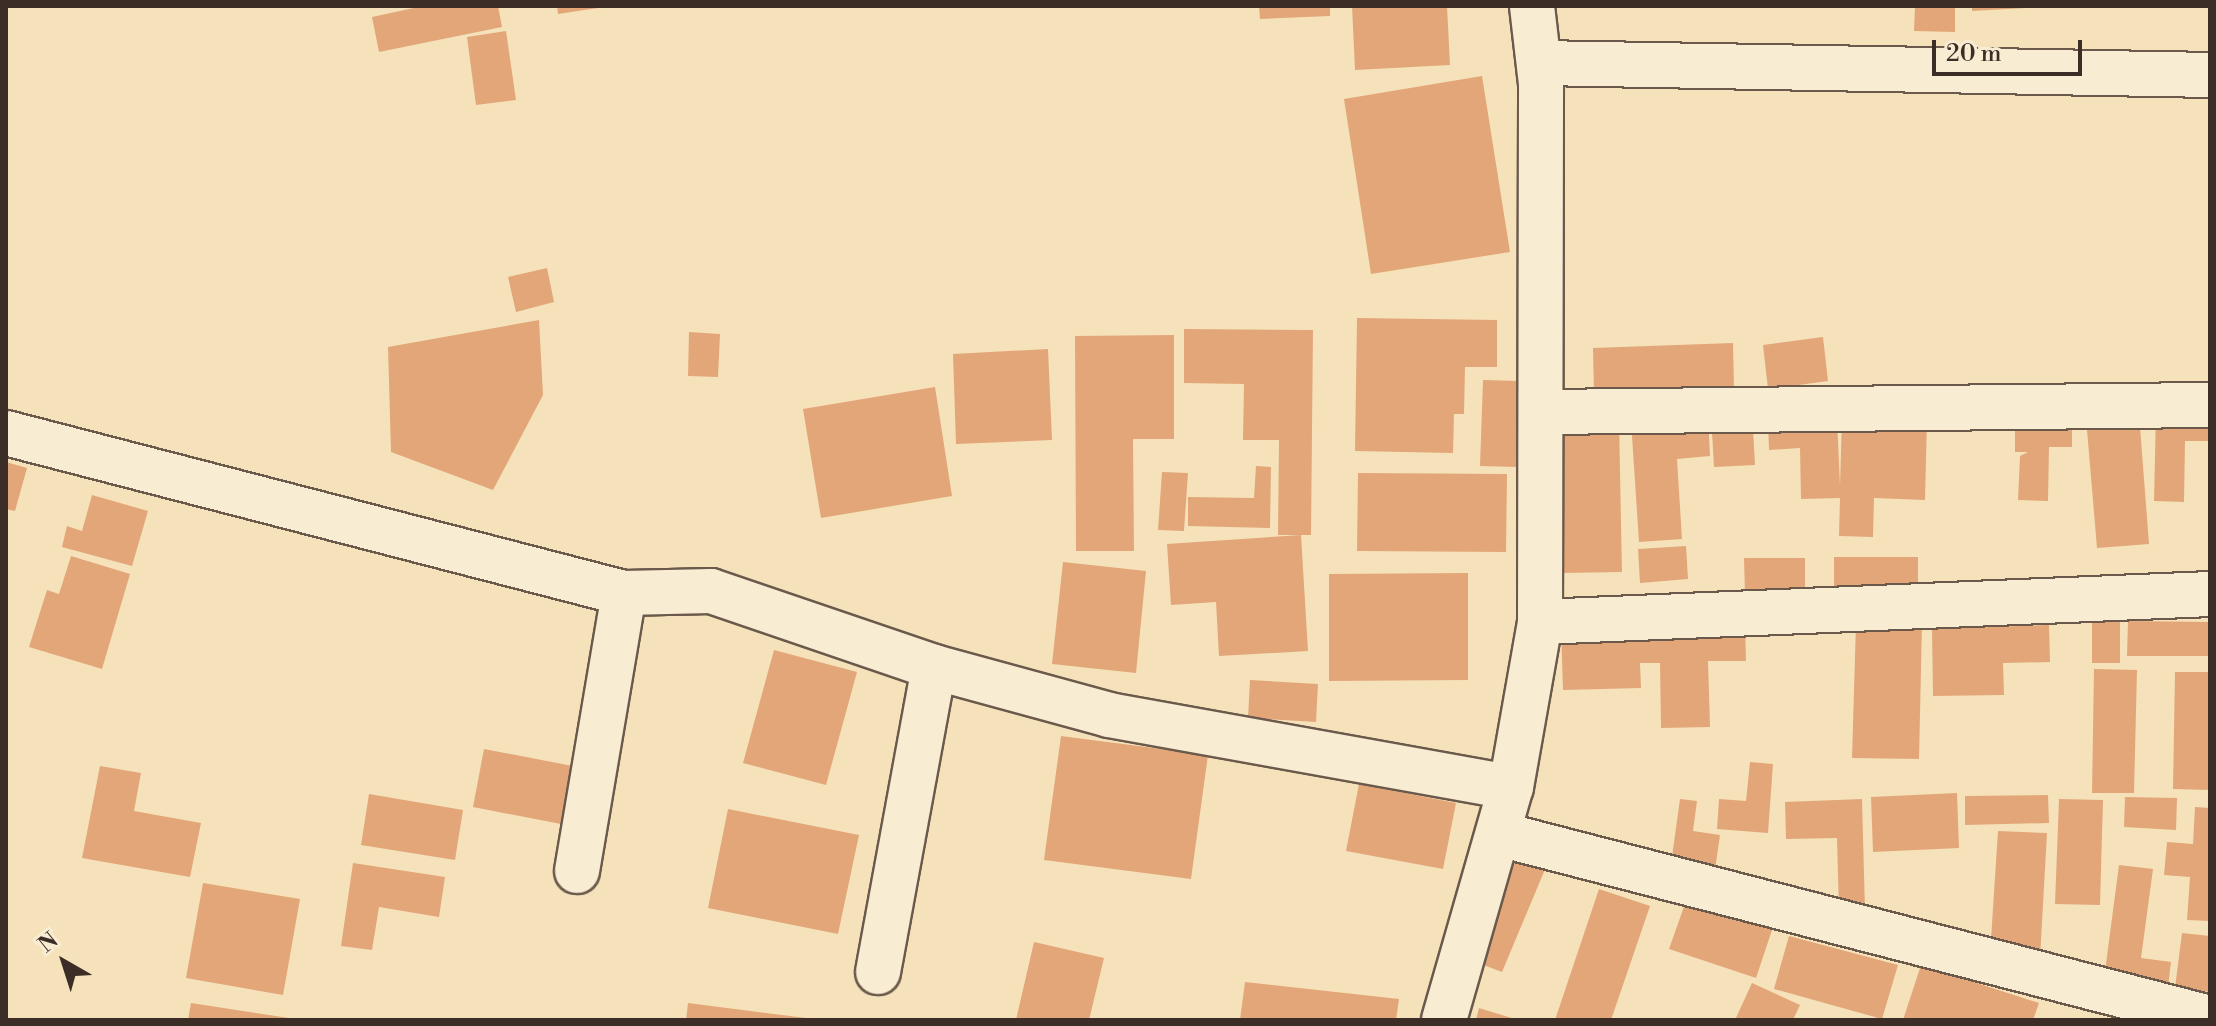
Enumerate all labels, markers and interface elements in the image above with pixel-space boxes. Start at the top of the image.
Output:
scale bar [1936,24,2086,74]
text: 20 m [1946,39,2002,69]
north arrow [24,922,104,1002]
text: N [33,927,64,959]

